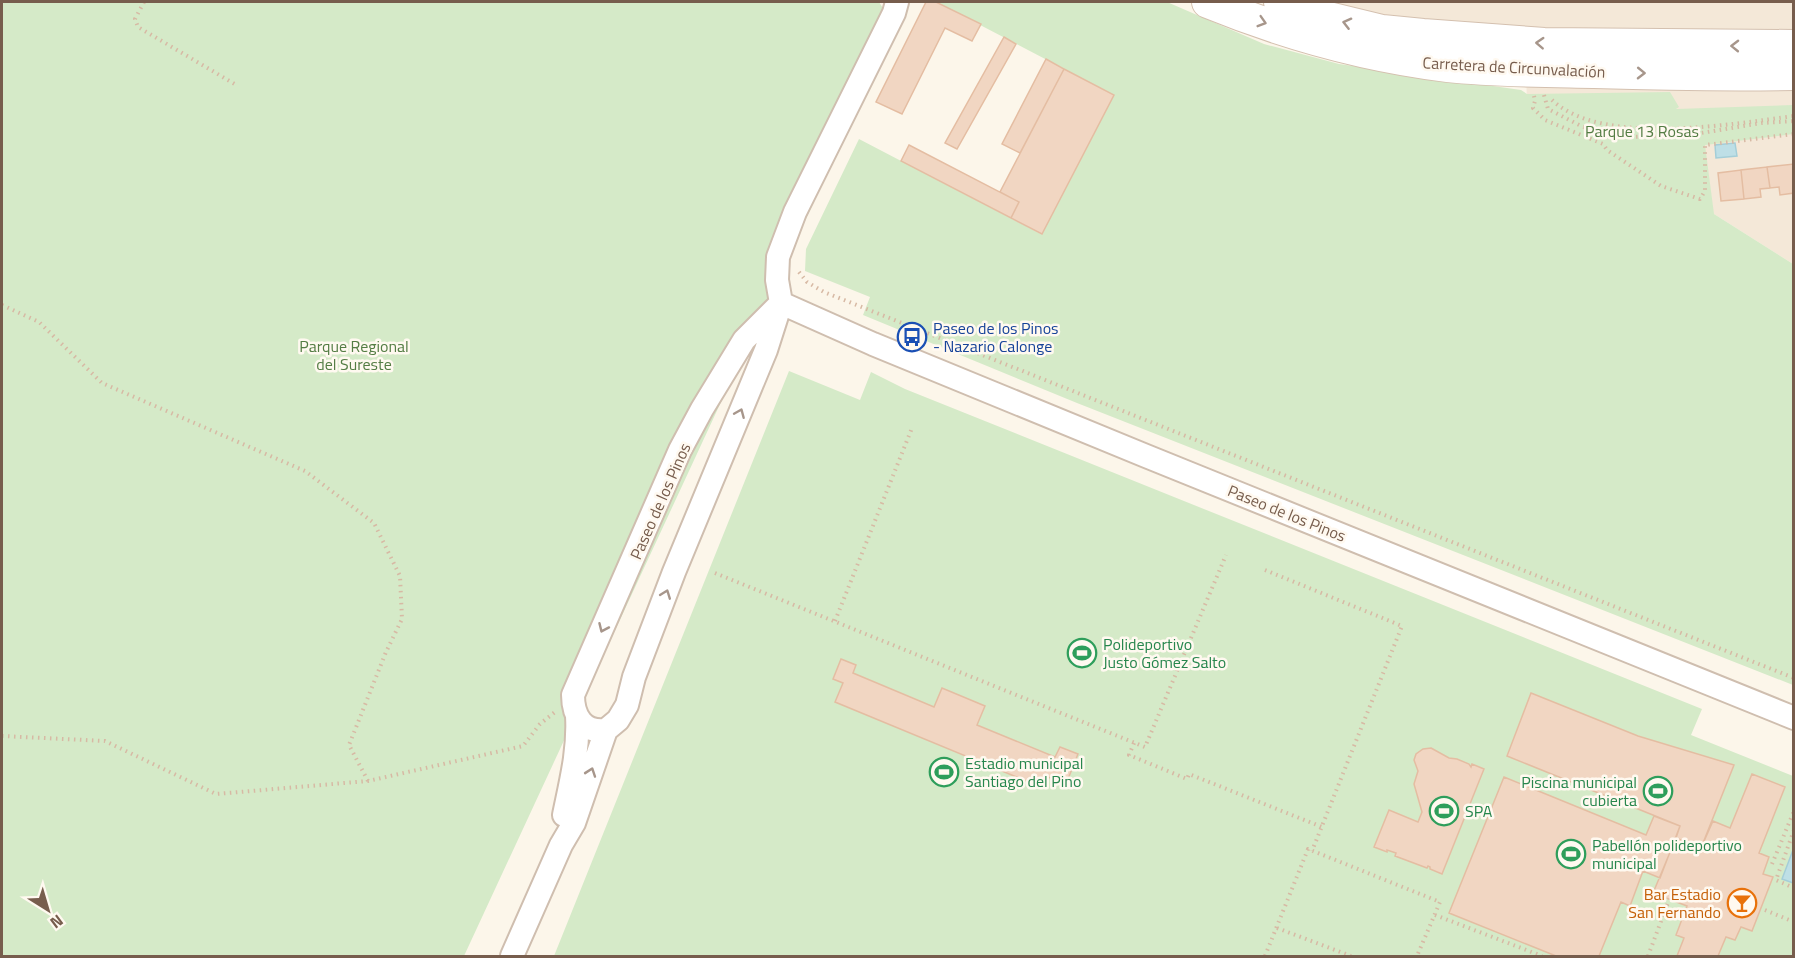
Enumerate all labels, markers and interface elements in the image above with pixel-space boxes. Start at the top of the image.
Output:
one-way arrow [1256,15,1267,27]
one-way arrow [1342,17,1352,30]
one-way arrow [1536,37,1545,50]
one-way arrow [1731,40,1740,52]
street label: Carretera de Circunvalación [1422,50,1606,84]
one-way arrow [1636,67,1645,79]
park label: Parque 13 Rosas [1585,119,1699,143]
place label: Paseo de los Pinos - Nazario Calonge [933,316,1059,358]
bus stop icon: Paseo de los Pinos - Nazario Calonge [896,321,928,353]
park label: Parque Regional del Sureste [299,334,409,376]
one-way arrow [733,409,745,420]
street label: Paseo de los Pinos [624,439,696,563]
street label: Paseo de los Pinos [1224,478,1350,548]
one-way arrow [659,589,671,600]
one-way arrow [599,622,611,633]
place label: Polideportivo Justo Gómez Salto [1103,632,1226,674]
sports icon: Polideportivo Justo Gómez Salto [1066,637,1098,669]
place label: Estadio municipal Santiago del Pino [965,751,1083,793]
sports icon: Estadio municipal Santiago del Pino [928,756,960,788]
one-way arrow [584,767,597,778]
place label: Piscina municipal cubierta [1521,770,1637,812]
sports icon: Piscina municipal cubierta [1642,775,1674,807]
sports icon: SPA [1428,795,1460,827]
place label: SPA [1465,799,1493,823]
place label: Pabellón polideportivo municipal [1592,833,1742,875]
sports icon: Pabellón polideportivo municipal [1555,838,1587,870]
north arrow [18,880,78,940]
place label: Bar Estadio San Fernando [1628,882,1721,924]
bar icon: Bar Estadio San Fernando [1726,887,1758,919]
text: N [45,909,69,935]

